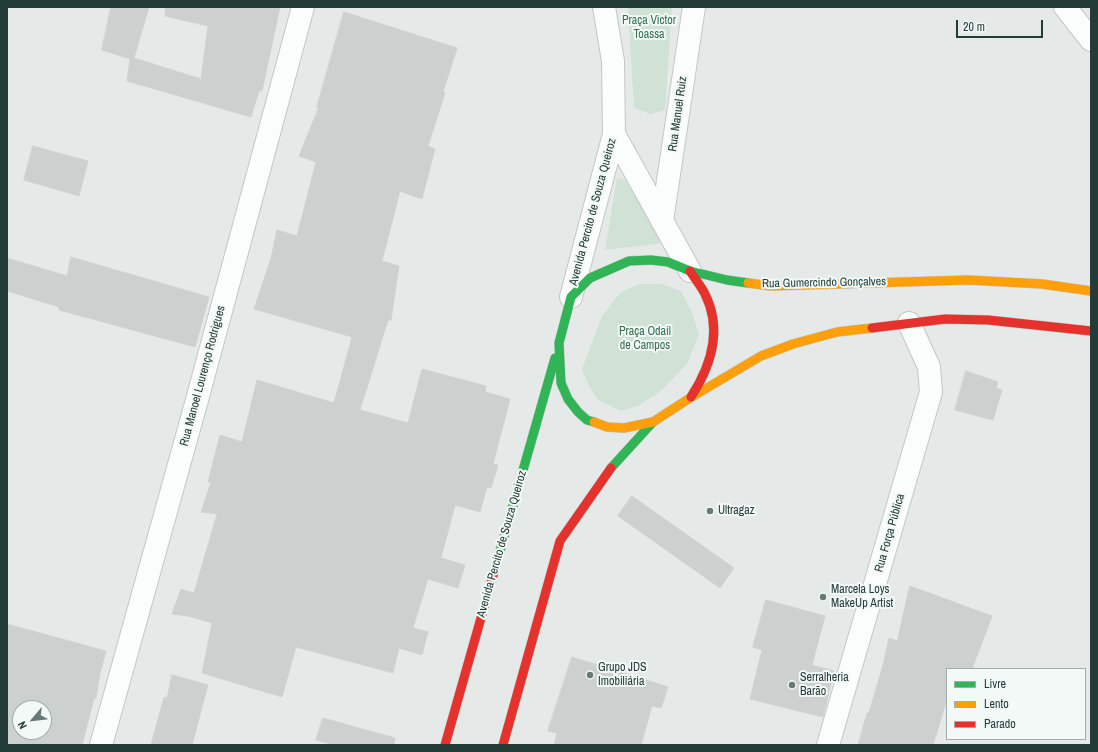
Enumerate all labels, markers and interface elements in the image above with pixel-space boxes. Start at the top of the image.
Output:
scale bar [958,12,1045,38]
park label: Praça Victor Toassa [622,14,676,42]
text: 20 m [963,19,985,35]
street label: Rua Manuel Ruiz [666,75,690,153]
street label: Avenida Percito de Souza Queiroz [566,137,620,287]
street label: Rua Gumercindo Gonçalves [762,275,886,291]
street label: Rua Manoel Lourenço Rodrigues [177,304,229,448]
park label: Praça Odail de Campos [619,325,671,353]
street label: Avenida Percito de Souza Queiroz [474,469,530,619]
street label: Rua Força Pública [872,492,908,574]
place label: Ultragaz [718,504,755,518]
marker: Ultragaz [705,506,715,516]
place label: Marcela Loys MakeUp Artist [831,583,893,611]
marker: Marcela Loys MakeUp Artist [818,592,828,602]
place label: Grupo JDS Imobiliária [598,661,647,689]
legend [946,668,1086,740]
marker: Grupo JDS Imobiliária [585,670,595,680]
place label: Serralheria Barão [800,671,849,699]
text: Livre [984,676,1006,692]
marker: Serralheria Barão [787,680,797,690]
text: Lento [984,696,1009,712]
north arrow [12,700,52,740]
text: Parado [984,716,1016,732]
text: N [15,719,30,731]

